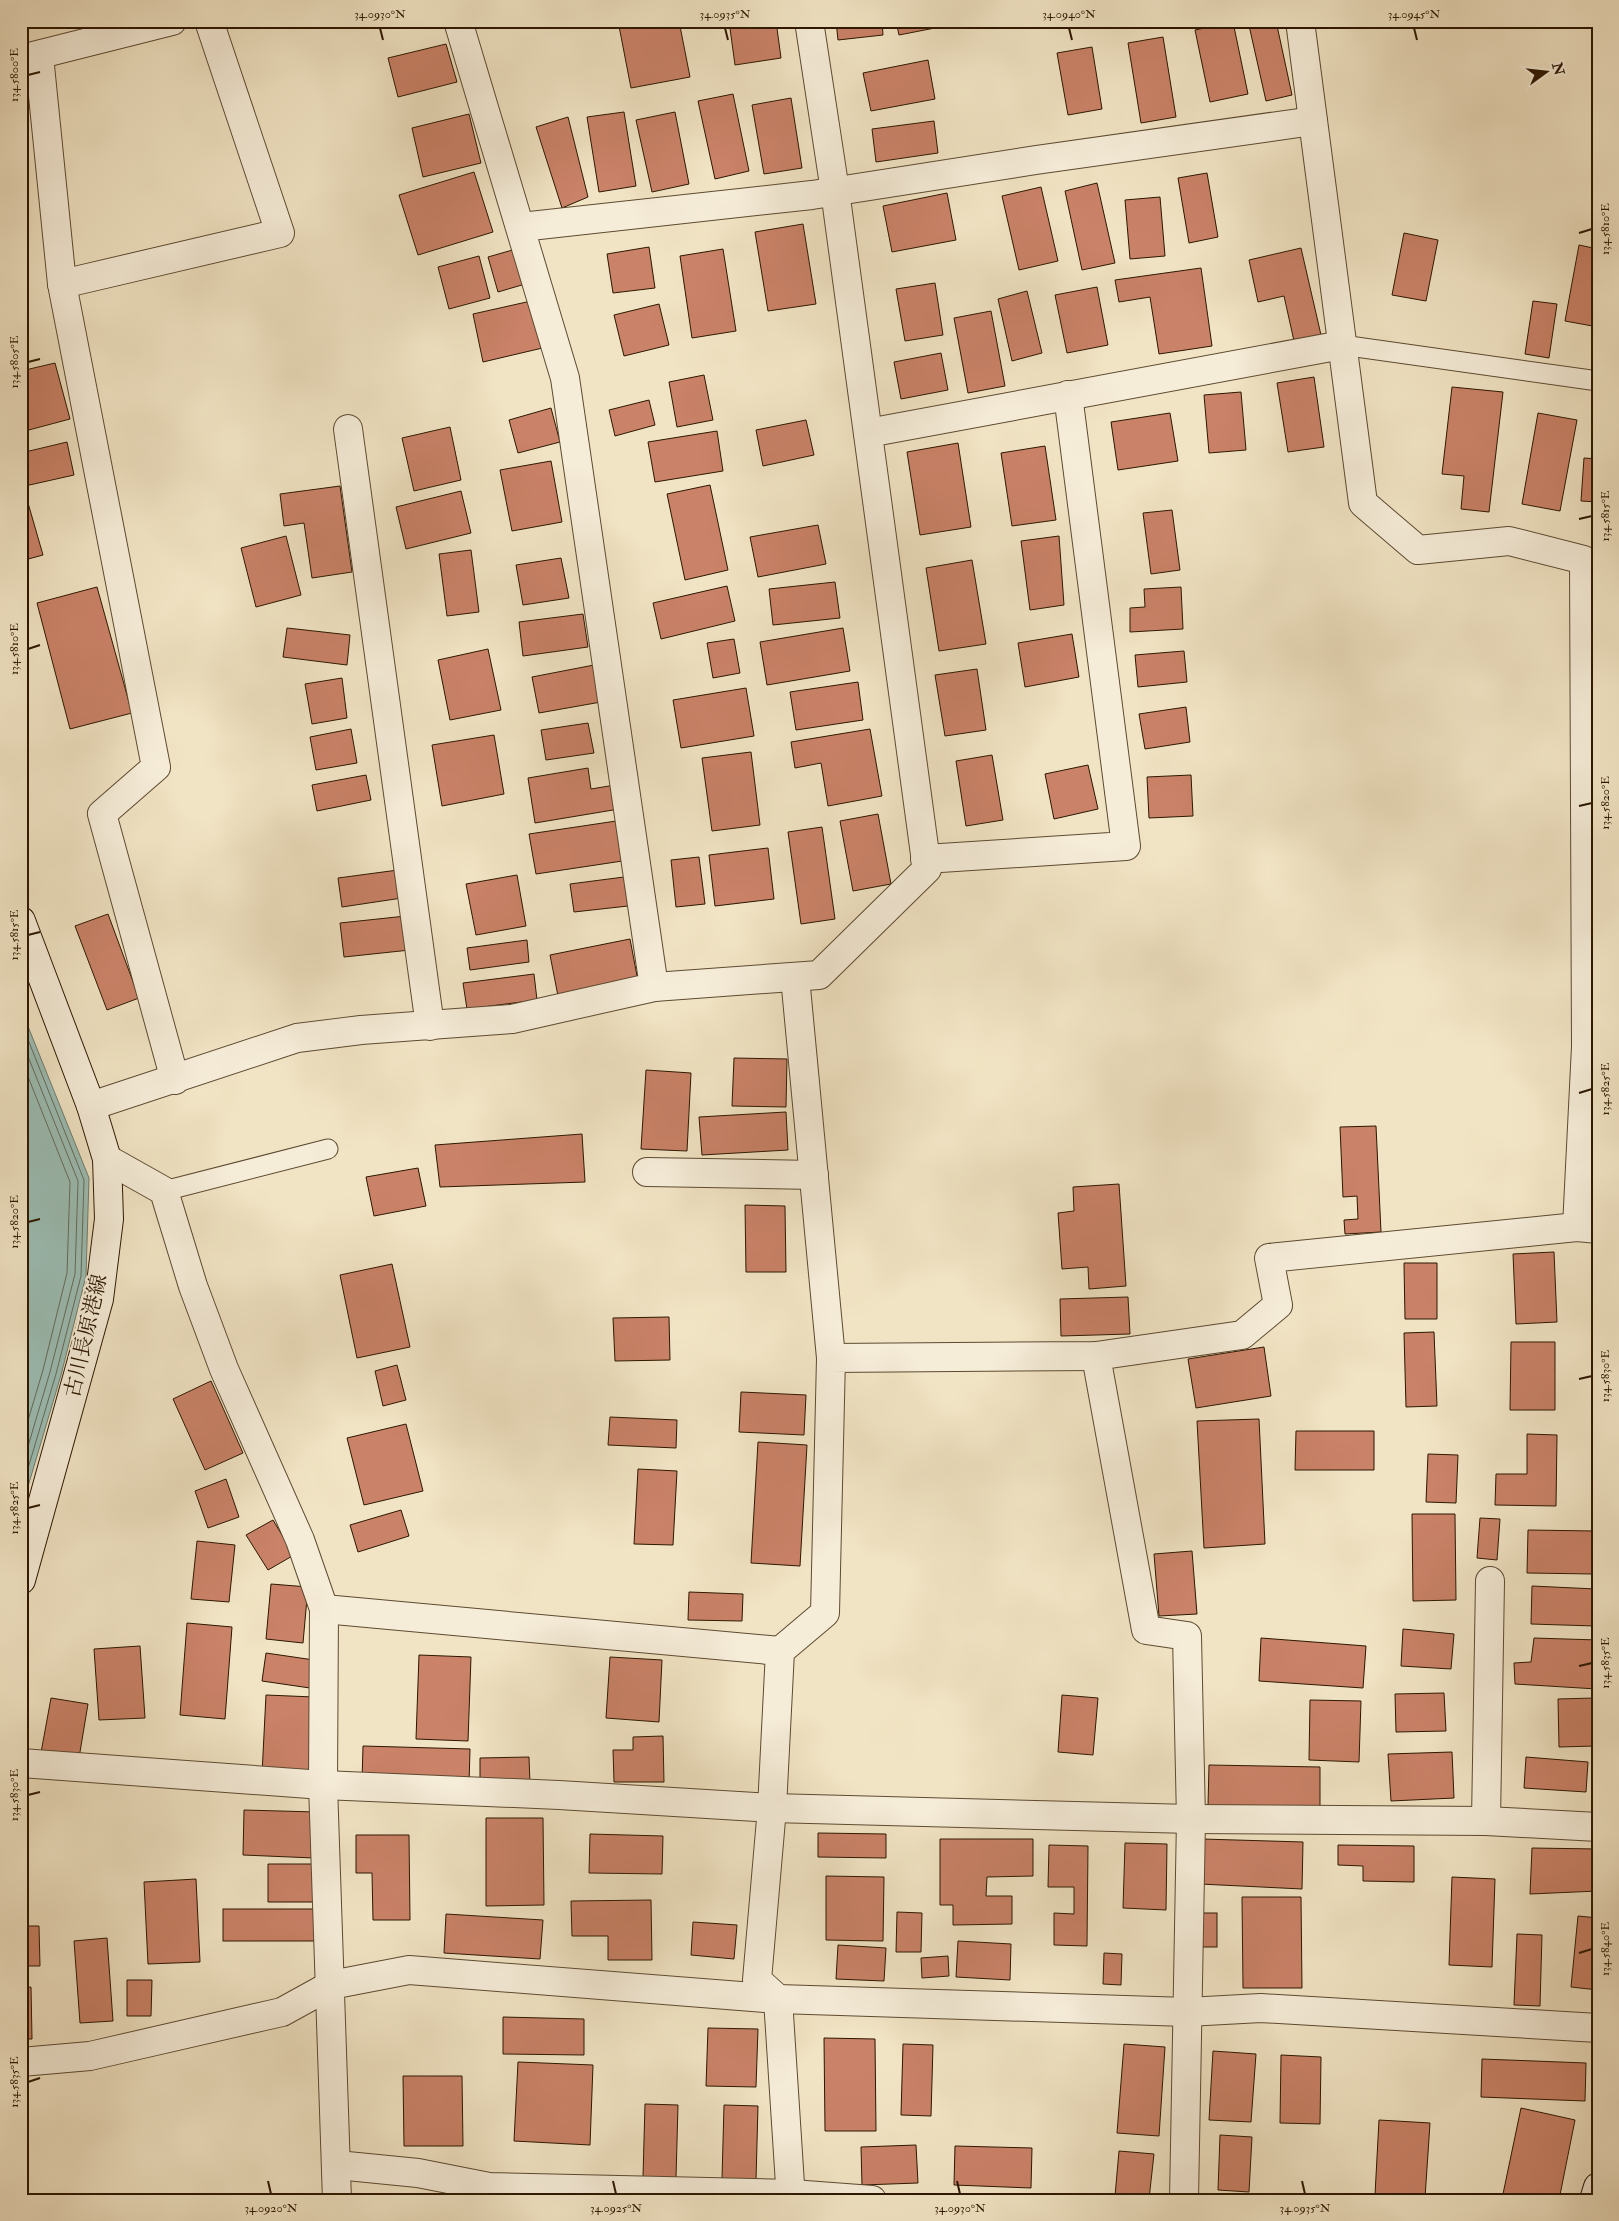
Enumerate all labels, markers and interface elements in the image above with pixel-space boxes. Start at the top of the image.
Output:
text: 34.0930°N [354,7,406,22]
text: 34.0935°N [700,7,751,22]
text: 34.0940°N [1042,7,1096,22]
text: 34.0945°N [1388,7,1441,22]
text: 134.5800°E [7,48,22,102]
north arrow [1522,48,1572,98]
text: N [1548,60,1568,77]
text: 134.5810°E [1598,203,1613,255]
text: 134.5805°E [7,335,22,388]
text: 134.5815°E [1598,490,1613,542]
text: 134.5810°E [7,623,22,675]
text: 134.5820°E [1598,776,1613,830]
text: 134.5815°E [7,909,22,961]
text: 134.5825°E [1598,1062,1613,1115]
text: 134.5820°E [7,1195,22,1249]
street label: 古川長原港線 [59,1272,113,1400]
text: 134.5830°E [1598,1350,1613,1402]
text: 134.5825°E [7,1481,22,1534]
text: 134.5835°E [1598,1637,1613,1689]
text: 134.5830°E [7,1769,22,1821]
text: 134.5840°E [1598,1922,1613,1976]
text: 134.5835°E [7,2056,22,2108]
text: 34.0920°N [244,2201,298,2216]
text: 34.0925°N [590,2201,642,2216]
text: 34.0930°N [934,2201,986,2216]
text: 34.0935°N [1280,2201,1331,2216]

